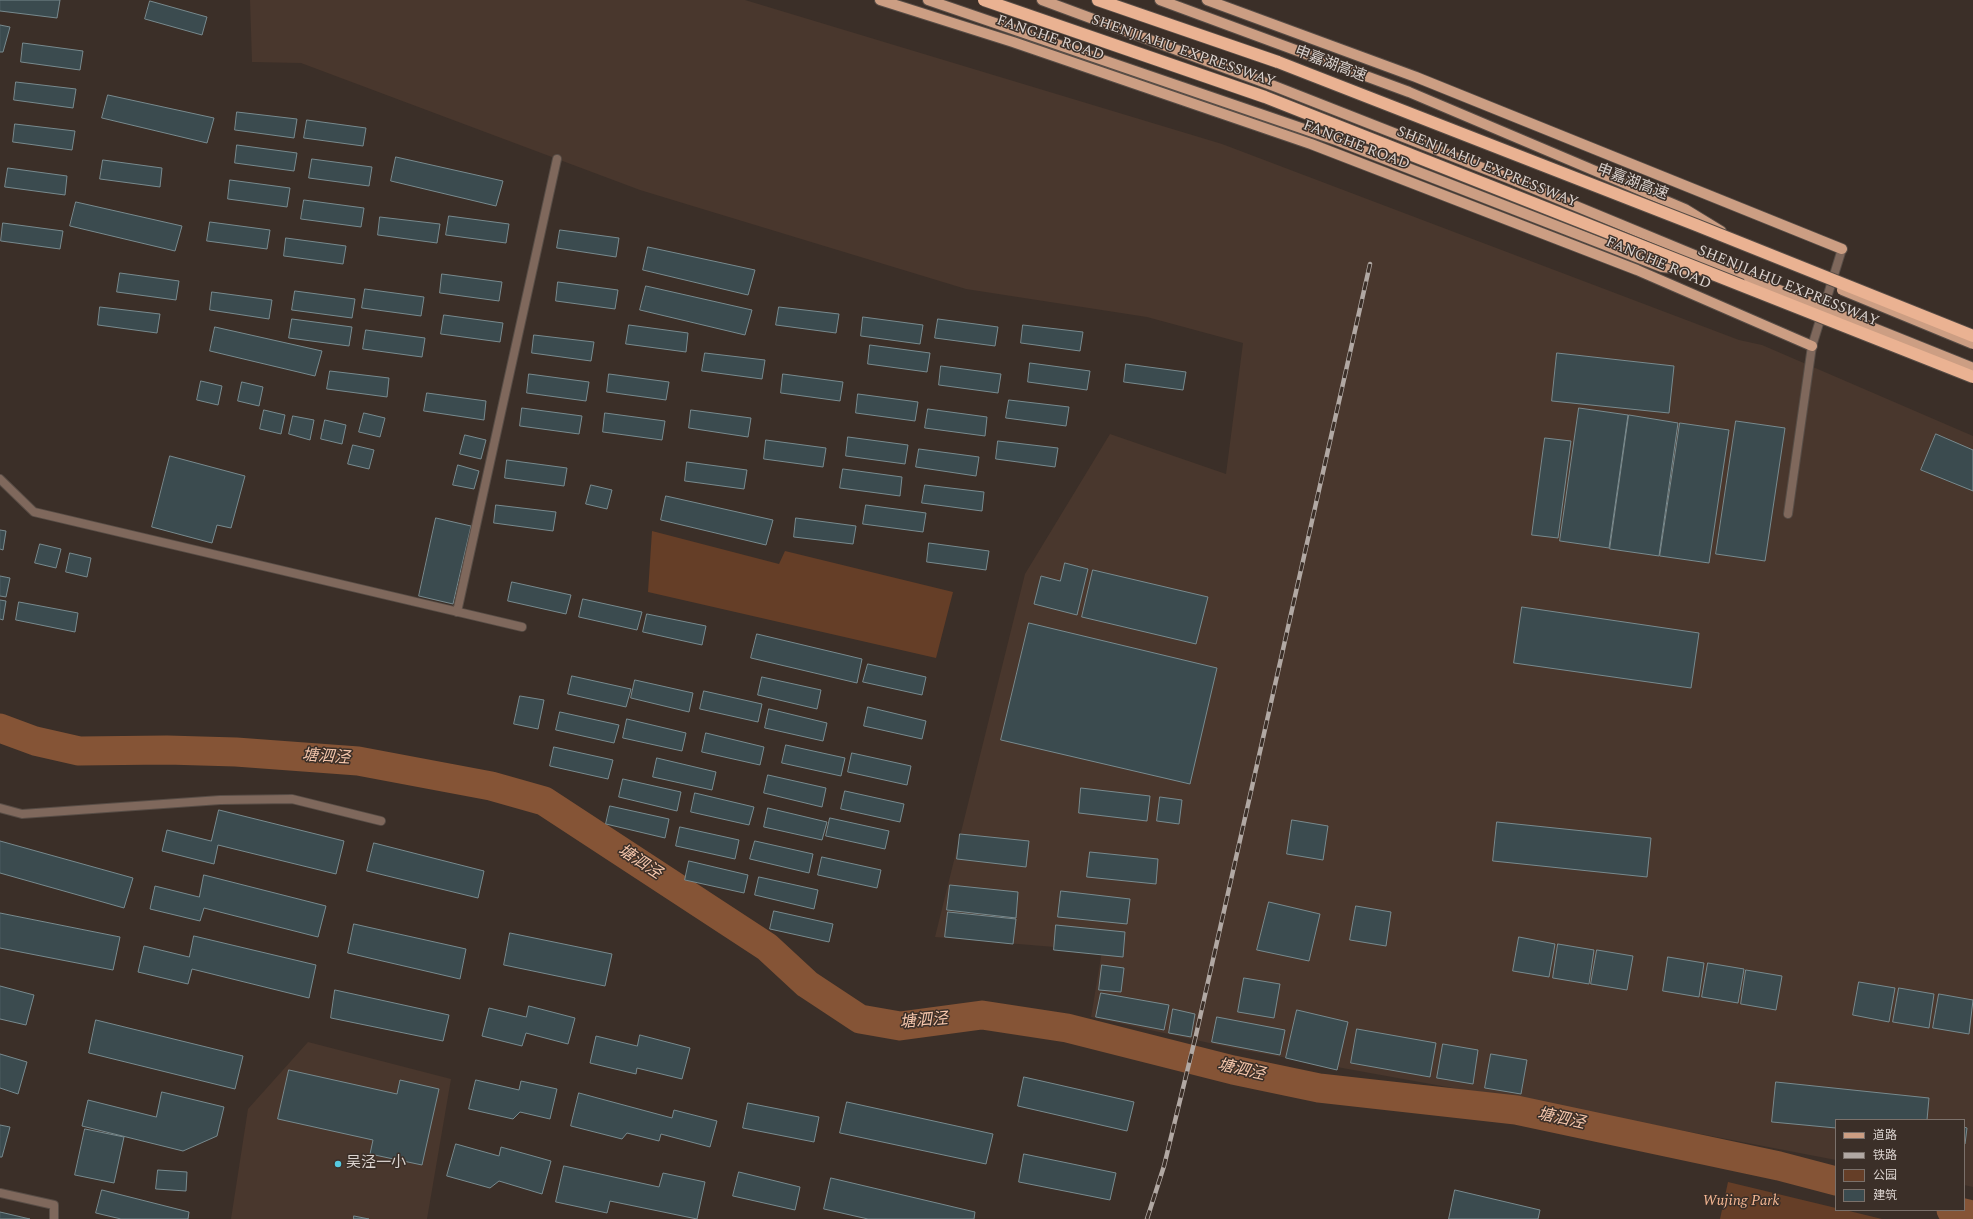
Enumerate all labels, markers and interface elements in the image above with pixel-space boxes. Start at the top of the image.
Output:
street label: FANGHE ROAD [994,12,1106,66]
street label: SHENJIAHU EXPRESSWAY [1088,12,1278,92]
street label: 申嘉湖高速 [1292,43,1368,87]
street label: FANGHE ROAD [1300,117,1412,175]
street label: SHENJIAHU EXPRESSWAY [1394,123,1580,213]
street label: 申嘉湖高速 [1594,161,1670,205]
street label: FANGHE ROAD [1603,234,1713,294]
street label: SHENJIAHU EXPRESSWAY [1695,242,1881,332]
water label: 塘泗泾 [301,747,351,769]
water label: 塘泗泾 [614,842,664,884]
water label: 塘泗泾 [899,1010,949,1034]
water label: 塘泗泾 [1215,1056,1267,1086]
water label: 塘泗泾 [1536,1106,1586,1134]
legend [1835,1119,1965,1211]
text: 道路 [1873,1126,1897,1145]
text: 铁路 [1873,1146,1897,1165]
place label: 吴泾一小 [346,1155,406,1173]
marker: 吴泾一小 [333,1159,343,1169]
text: 公园 [1873,1166,1897,1185]
text: 建筑 [1873,1186,1897,1205]
park label: Wujing Park [1703,1193,1779,1211]

